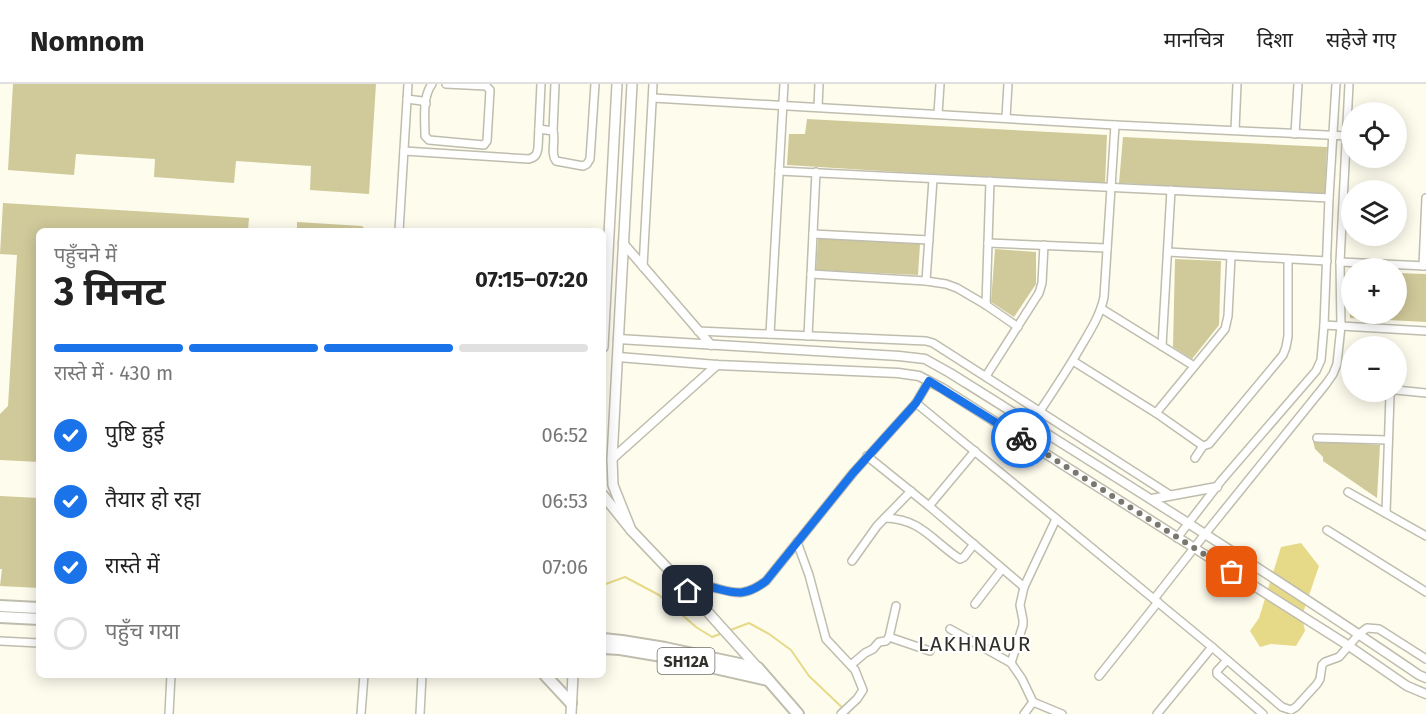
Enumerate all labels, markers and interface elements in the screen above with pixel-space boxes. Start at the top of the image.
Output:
text: Nomnom [30,25,145,58]
text: मानचित्र [1164,27,1224,53]
text: दिशा [1257,27,1293,53]
text: सहेजे गए [1326,27,1396,53]
map controls [1341,102,1407,402]
button: locate [1341,102,1407,168]
button: layers [1341,180,1407,246]
text: पहुँचने में [54,243,117,267]
button: + [1341,258,1407,324]
text: 07:15–07:20 [475,266,588,293]
text: 3 मिनट [54,269,165,315]
button: − [1341,336,1407,402]
text: रास्ते में · 430 m [54,361,173,385]
courier [991,408,1051,468]
icon: check [54,419,87,452]
text: पुष्टि हुई [105,420,164,447]
icon: bike [1005,422,1038,455]
text: 06:52 [542,423,588,447]
icon: check [54,485,87,518]
text: तैयार हो रहा [105,486,200,513]
text: 06:53 [541,489,588,513]
pin [1206,546,1257,597]
icon: check [54,551,87,584]
text: रास्ते में [105,552,160,579]
text: 07:06 [542,555,588,579]
icon: bag [1215,555,1248,588]
pin [662,565,713,616]
icon: home [671,574,704,607]
text: पहुँच गया [105,618,180,645]
district label: LAKHNAUR [918,631,1032,657]
road number: SH12A [658,648,714,674]

